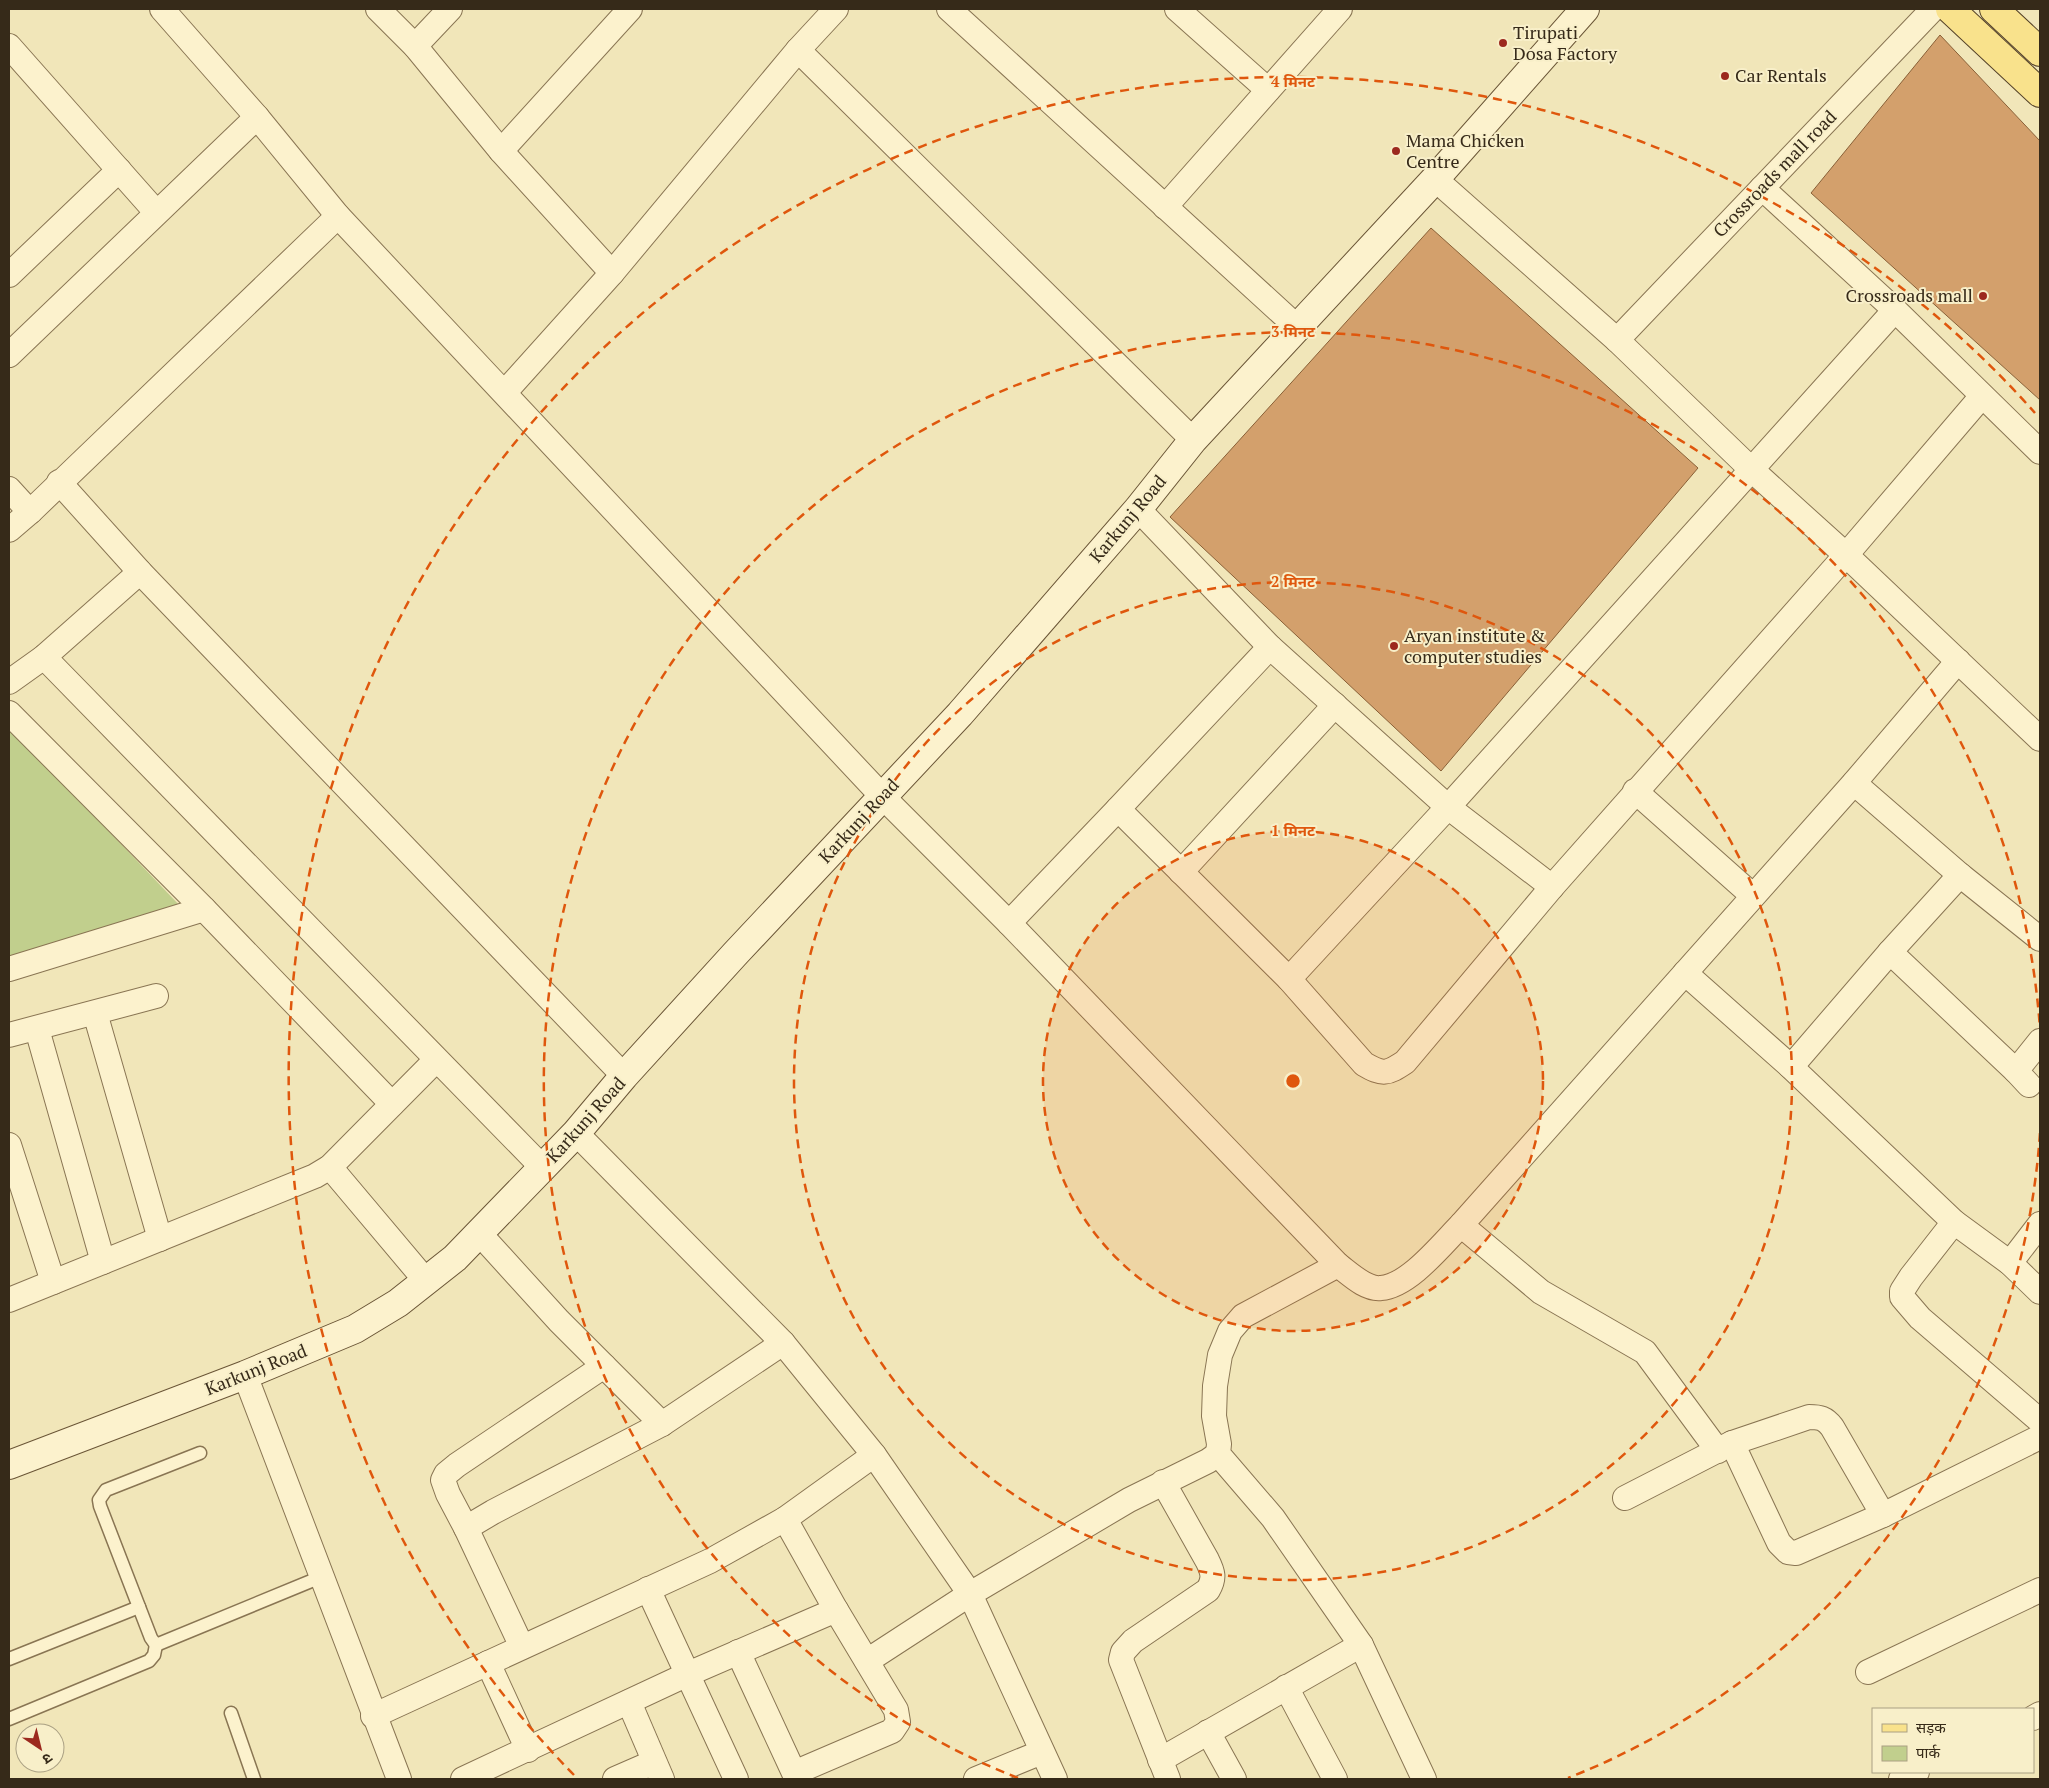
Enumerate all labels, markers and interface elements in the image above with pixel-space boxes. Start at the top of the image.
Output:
place label: Tirupati Dosa Factory [1513,20,1618,65]
marker: Tirupati Dosa Factory [1497,37,1509,49]
place label: Car Rentals [1735,63,1827,87]
marker: Car Rentals [1719,70,1731,82]
text: 4 मिनट [1271,71,1316,91]
street label: Crossroads mall road [1707,105,1841,242]
place label: Mama Chicken Centre [1406,128,1525,173]
marker: Mama Chicken Centre [1390,145,1402,157]
place label: Crossroads mall [1845,283,1973,307]
marker: Crossroads mall [1977,290,1989,302]
text: 3 मिनट [1271,321,1316,341]
street label: Karkunj Road [1083,469,1171,567]
text: 2 मिनट [1271,571,1316,591]
place label: Aryan institute & computer studies [1404,623,1546,668]
marker: Aryan institute & computer studies [1388,640,1400,652]
street label: Karkunj Road [813,773,904,868]
text: 1 मिनट [1271,820,1316,840]
street label: Karkunj Road [540,1071,630,1167]
centre of rings [1284,1072,1302,1090]
street label: Karkunj Road [201,1338,310,1400]
legend [1872,1708,2034,1773]
text: सड़क [1916,1717,1946,1737]
north arrow [15,1723,65,1773]
text: पार्क [1916,1742,1940,1762]
text: उ [38,1749,57,1770]

